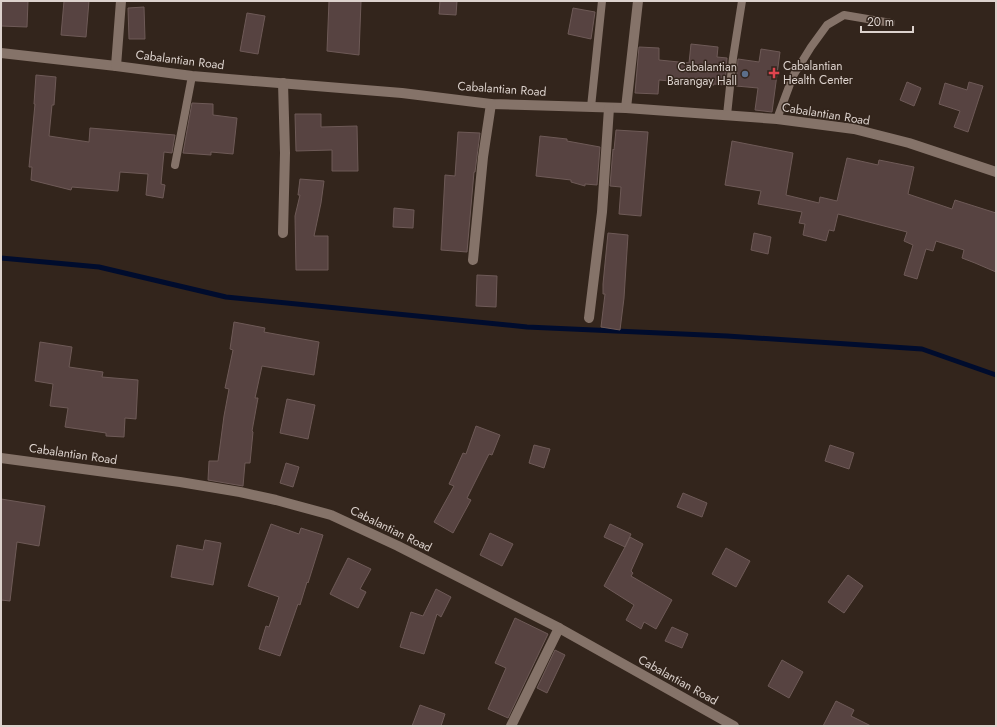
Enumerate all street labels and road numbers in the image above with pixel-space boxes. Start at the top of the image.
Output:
street label: Cabalantian Road [135,46,225,74]
street label: Cabalantian Road [457,77,547,101]
street label: Cabalantian Road [781,98,871,130]
street label: Cabalantian Road [28,439,118,469]
street label: Cabalantian Road [347,501,435,557]
street label: Cabalantian Road [635,651,721,709]

